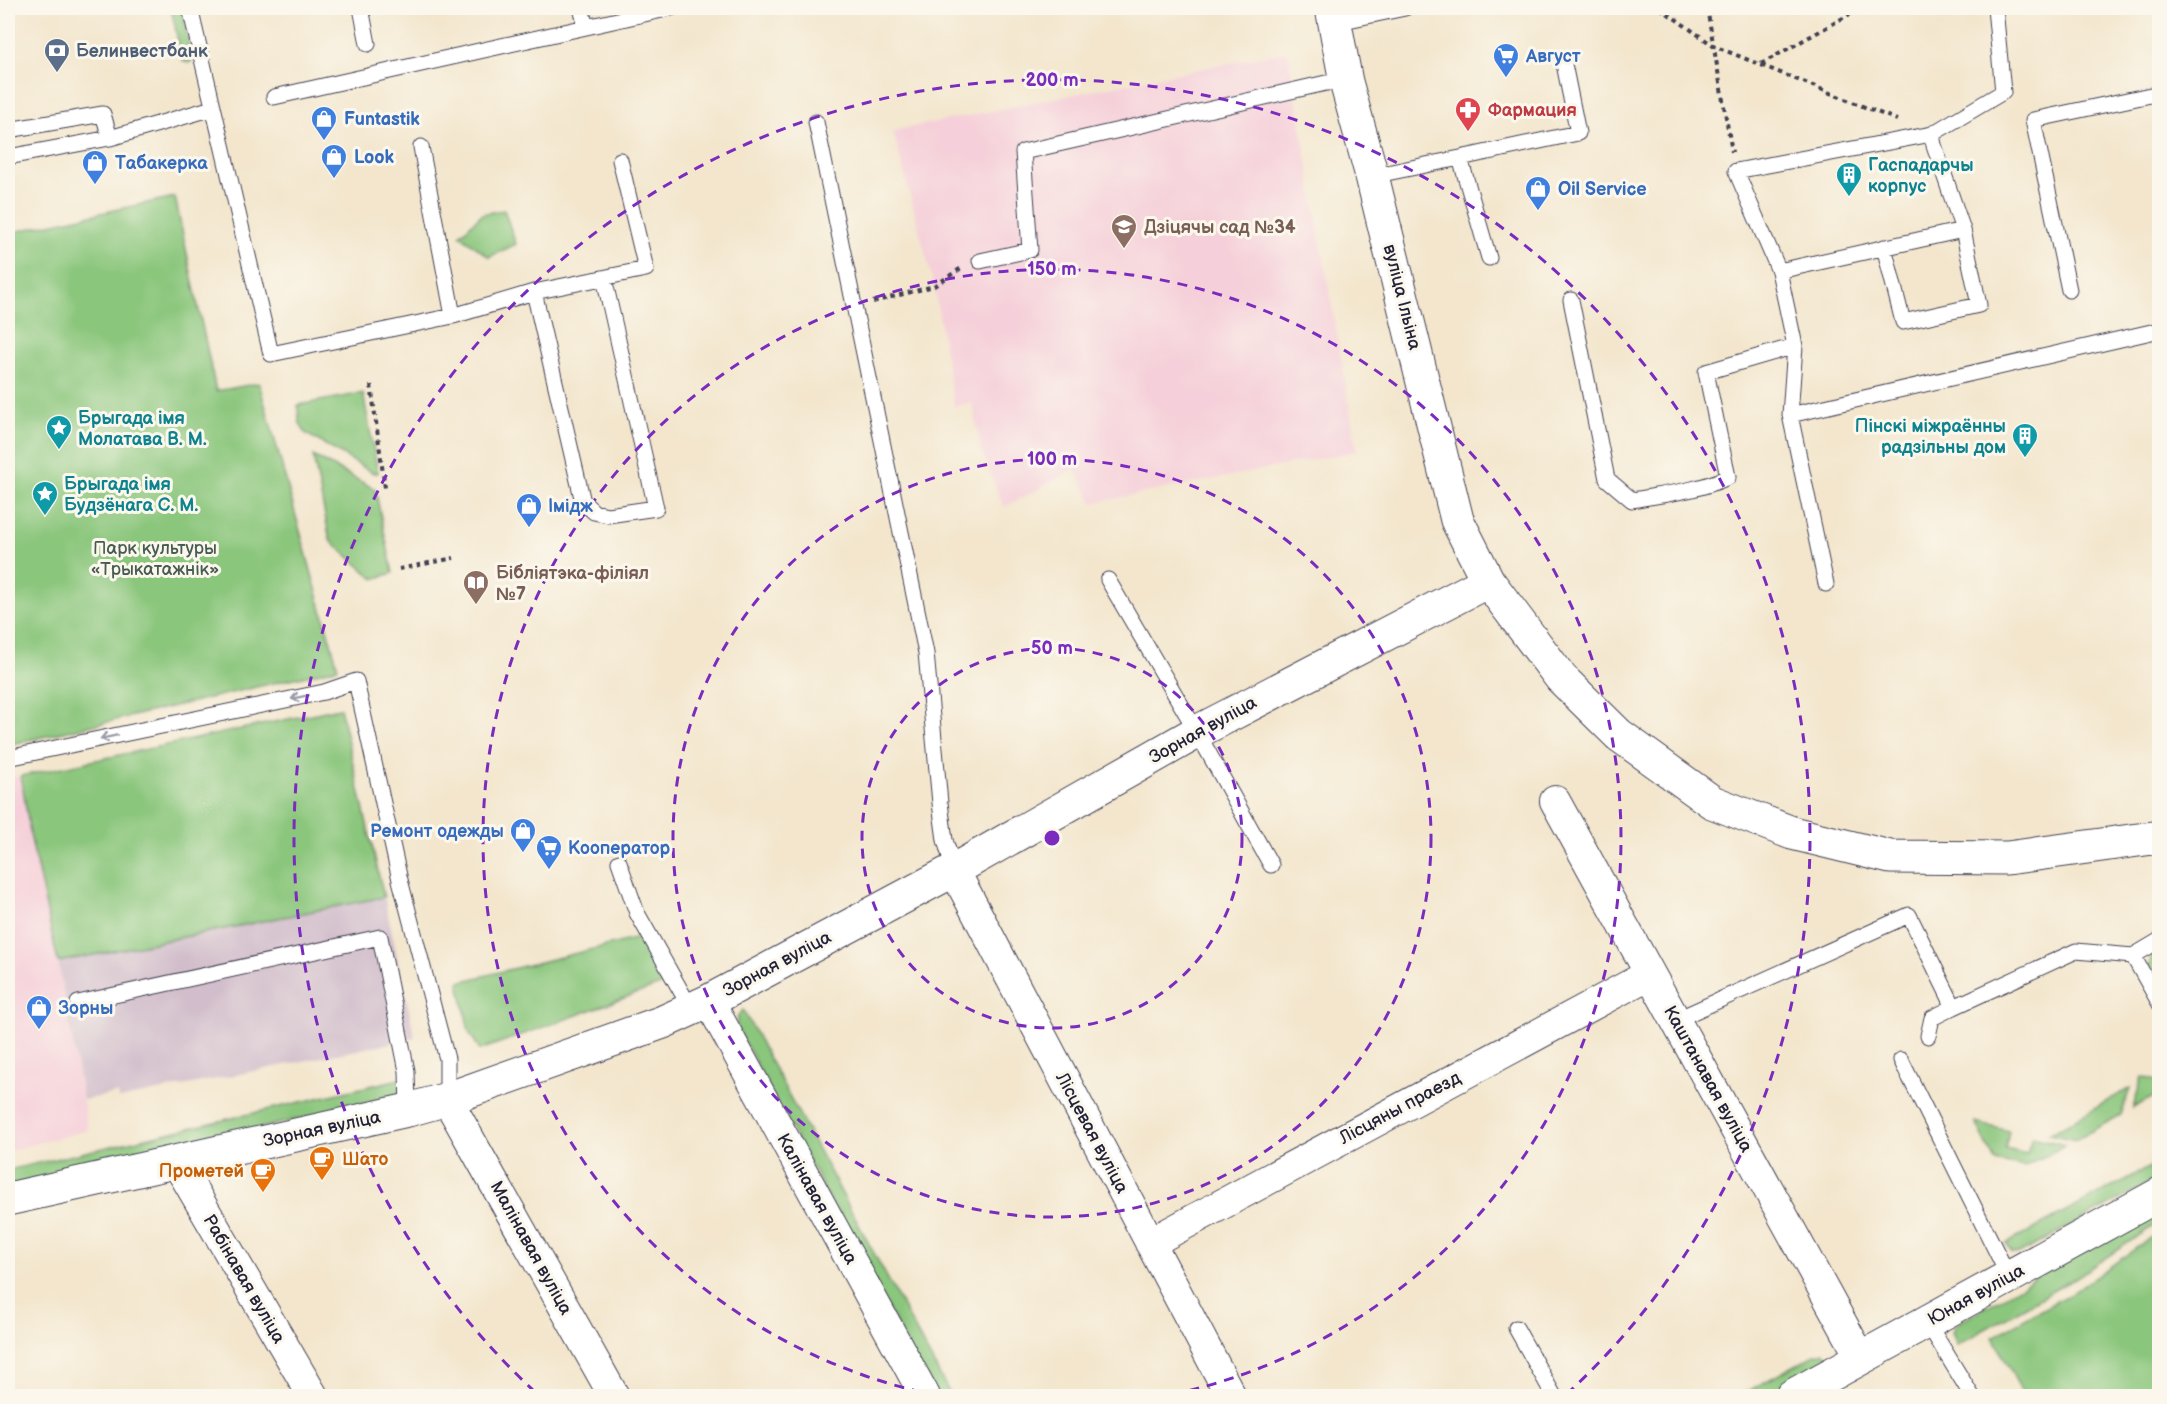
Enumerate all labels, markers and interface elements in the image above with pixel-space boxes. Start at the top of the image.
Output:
bank icon: Белинвестбанк [42,36,72,74]
place label: Белинвестбанк [76,41,208,62]
supermarket icon: Август [1491,41,1521,79]
place label: Август [1525,46,1581,67]
text: 200 m [1025,70,1079,91]
pharmacy icon: Фармация [1453,95,1483,133]
place label: Фармация [1488,100,1577,121]
shop icon: Funtastik [309,104,339,142]
place label: Funtastik [344,109,420,130]
shop icon: Look [319,142,349,180]
place label: Look [354,147,395,168]
shop icon: Табакерка [80,148,110,186]
place label: Табакерка [115,153,208,174]
place label: Гаспадарчы корпус [1868,155,1974,197]
building icon: Гаспадарчы корпус [1834,160,1864,198]
shop icon: Oil Service [1523,174,1553,212]
place label: Oil Service [1558,179,1647,200]
school or university icon: Дзіцячы сад №34 [1109,212,1139,250]
place label: Дзіцячы сад №34 [1144,217,1296,238]
street label: вуліца Ільіна [1379,242,1425,352]
text: 150 m [1027,259,1077,280]
place label: Брыгада імя Молатава В. М. [78,408,207,450]
place icon: Брыгада імя Молатава В. М. [44,413,74,451]
place label: Пінскі міжраённы радзільны дом [1855,416,2006,458]
building icon: Пінскі міжраённы радзільны дом [2010,421,2040,459]
text: 100 m [1027,449,1077,470]
place label: Брыгада імя Будзёнага С. М. [64,474,198,516]
place icon: Брыгада імя Будзёнага С. М. [30,479,60,517]
shop icon: Імідж [514,491,544,529]
place label: Імідж [548,496,593,517]
park label: Парк культуры «Трыкатажнік» [91,538,219,580]
place label: Бібліятэка-філіял №7 [496,563,649,605]
library icon: Бібліятэка-філіял №7 [461,568,491,606]
text: 50 m [1031,638,1073,659]
one-way arrow [290,692,310,703]
street label: Зорная вуліца [1146,692,1261,768]
one-way arrow [99,732,119,743]
shop icon: Ремонт одежды [508,816,538,854]
place label: Ремонт одежды [370,821,504,842]
centre of rings [1042,828,1062,848]
supermarket icon: Кооператор [534,833,564,871]
place label: Кооператор [568,838,671,859]
street label: Зорная вуліца [719,927,835,1001]
shop icon: Зорны [24,993,54,1031]
place label: Зорны [58,998,113,1019]
street label: Каштанавая вуліца [1659,1002,1757,1156]
street label: Лісцяны праезд [1335,1067,1464,1149]
street label: Лісцевая вуліца [1051,1068,1133,1197]
street label: Зорная вуліца [261,1106,383,1152]
street label: Калінавая вуліца [772,1130,862,1268]
cafe icon: Шато [307,1144,337,1182]
place label: Шато [342,1149,388,1170]
cafe icon: Прометей [248,1156,278,1194]
place label: Прометей [159,1161,244,1182]
street label: Малінавая вуліца [486,1177,577,1319]
street label: Рабінавая вуліца [198,1211,290,1348]
street label: Юная вуліца [1924,1260,2028,1330]

